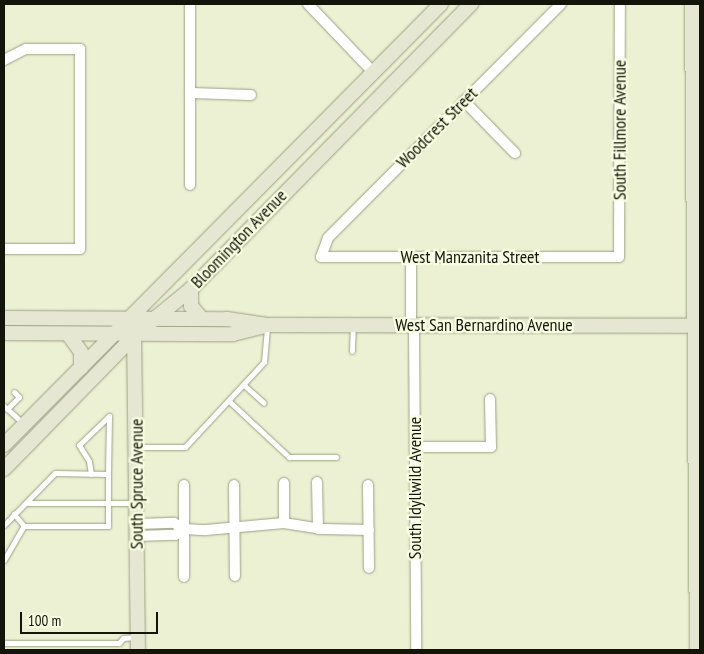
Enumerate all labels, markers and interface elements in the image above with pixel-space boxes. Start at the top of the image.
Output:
street label: South Fillmore Avenue [609,60,631,200]
street label: Woodcrest Street [392,83,482,173]
street label: Bloomington Avenue [186,185,292,293]
street label: West Manzanita Street [400,246,540,268]
street label: West San Bernardino Avenue [395,314,573,336]
street label: South Idyllwild Avenue [404,417,426,559]
street label: South Spruce Avenue [126,418,148,550]
scale bar [22,602,160,634]
text: 100 m [28,611,61,630]

